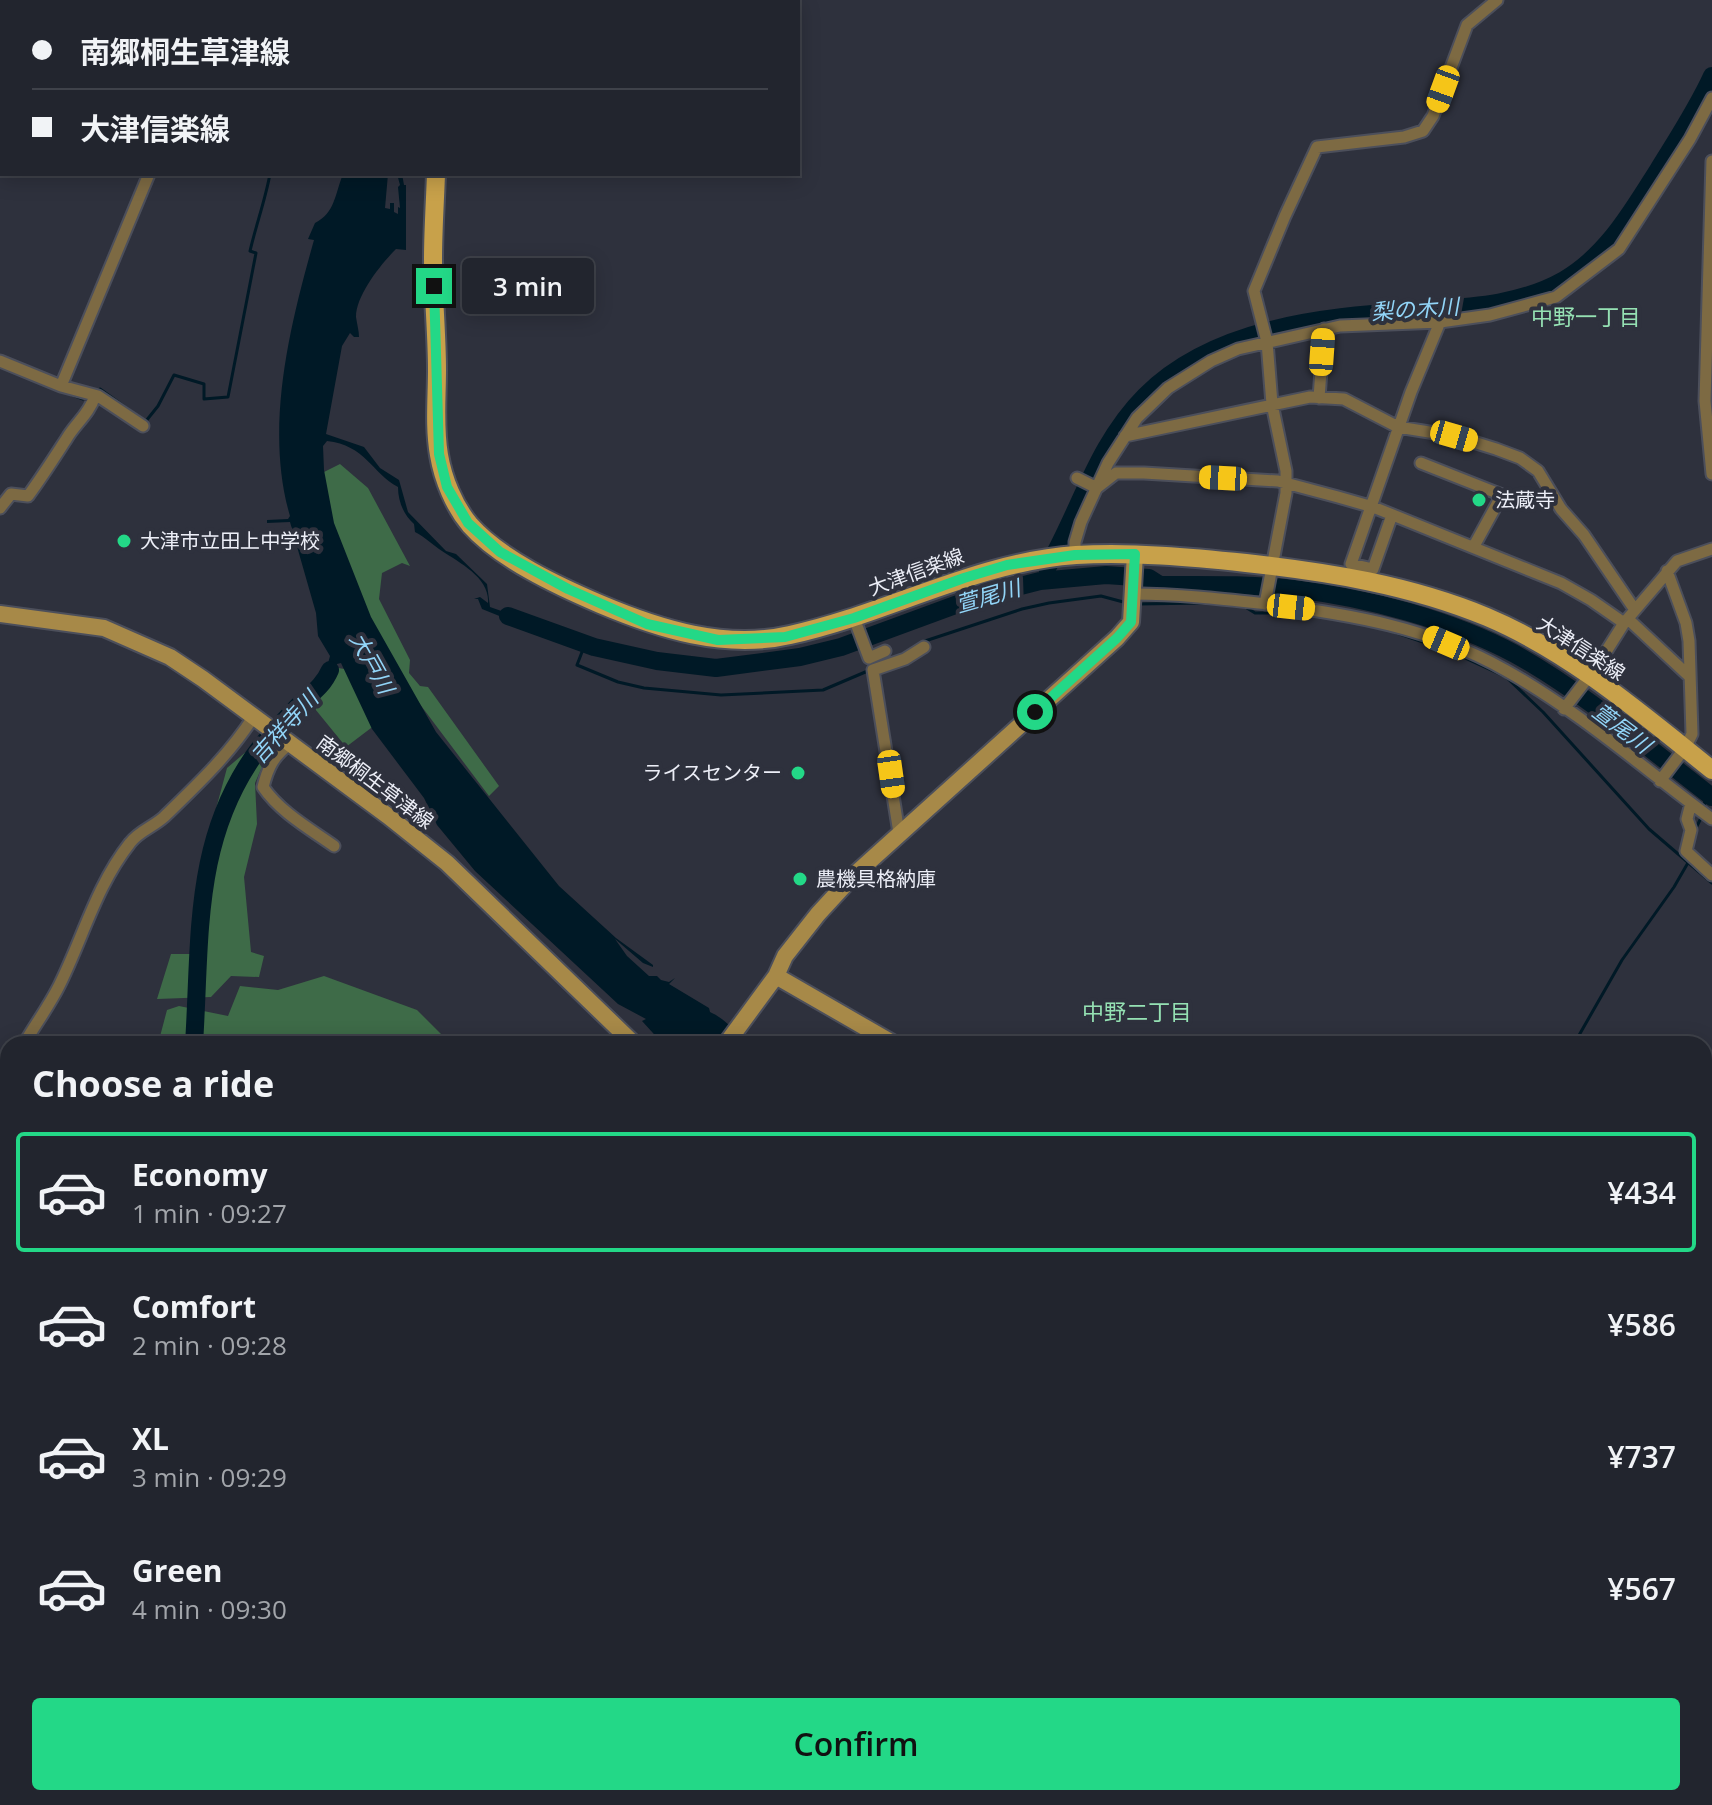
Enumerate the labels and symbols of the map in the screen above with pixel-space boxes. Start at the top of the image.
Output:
car [1424,62,1462,116]
callout: 3 min [462,258,594,314]
route end [416,268,452,304]
water label: 梨の木川 [1370,290,1462,326]
district label: 中野一丁目 [1531,301,1641,331]
car [1308,327,1336,377]
car [1428,418,1480,454]
car [1198,465,1248,491]
place label: 法蔵寺 [1495,486,1555,513]
marker: 法蔵寺 [1470,491,1488,509]
place label: 大津市立田上中学校 [140,527,320,554]
marker: 大津市立田上中学校 [115,532,133,550]
street label: 大津信楽線 [864,542,967,601]
water label: 萱尾川 [952,571,1025,619]
car [1266,593,1316,621]
street label: 大津信楽線 [1532,609,1631,686]
car [1419,623,1473,663]
water label: 大戸川 [344,626,403,700]
water label: 吉祥寺川 [243,682,325,769]
route start [1017,694,1053,730]
water label: 萱尾川 [1587,695,1660,760]
street label: 南郷桐生草津線 [311,729,439,835]
car [876,749,906,799]
place label: ライスセンター [643,759,782,786]
marker: ライスセンター [789,764,807,782]
place label: 農機具格納庫 [816,865,936,892]
marker: 農機具格納庫 [791,870,809,888]
district label: 中野二丁目 [1082,996,1192,1026]

